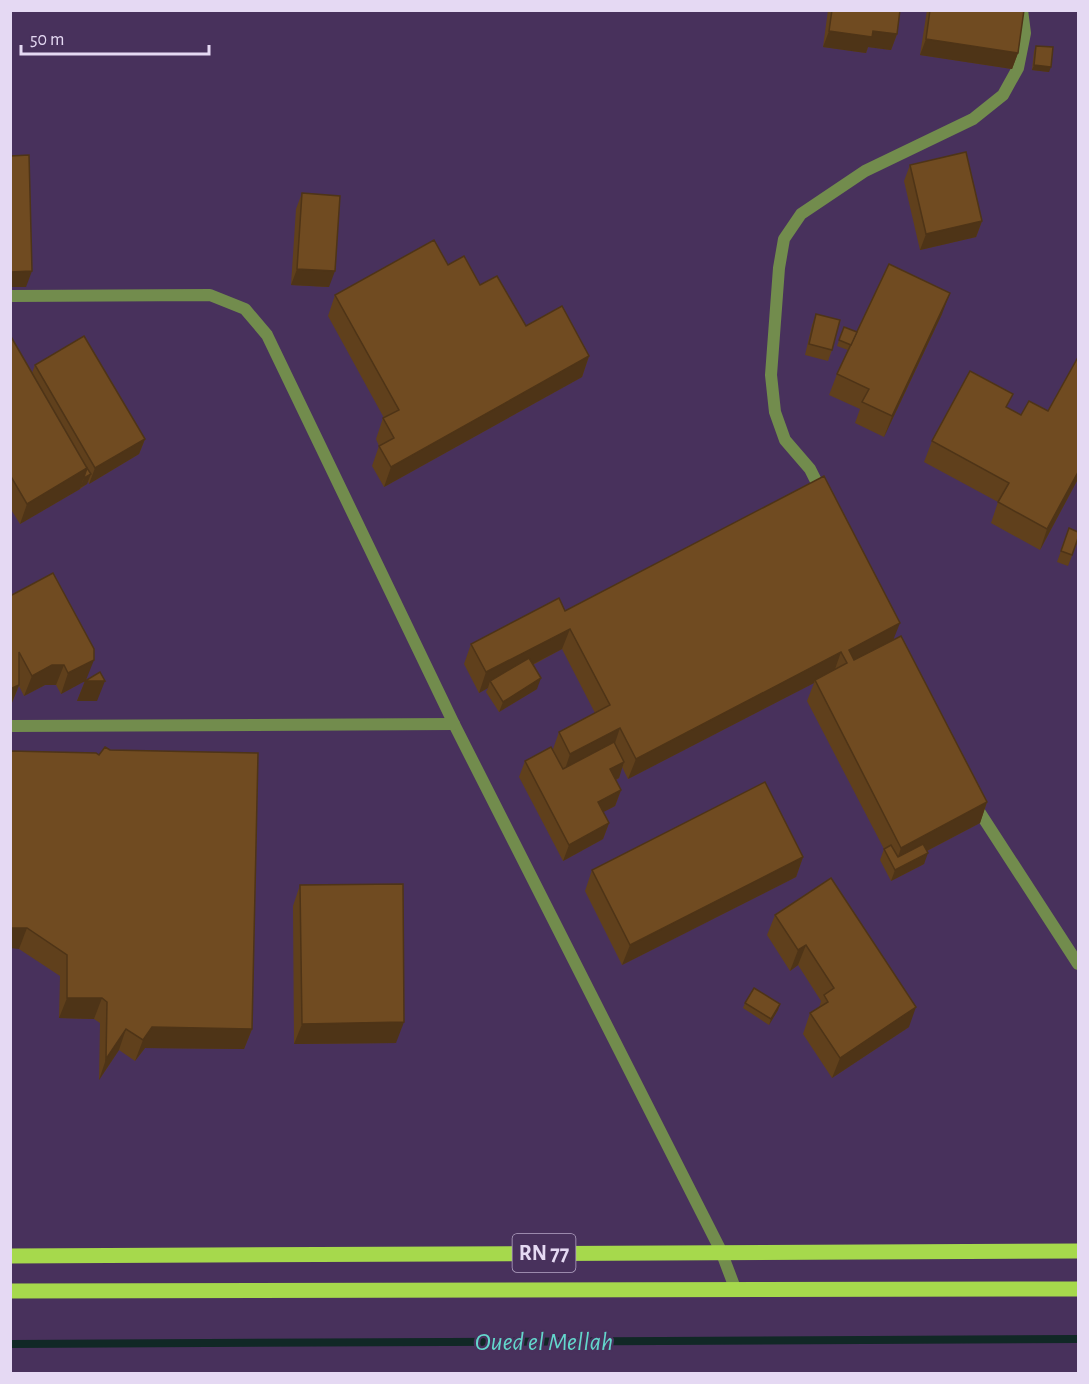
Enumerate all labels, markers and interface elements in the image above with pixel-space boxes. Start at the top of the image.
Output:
scale bar [21,18,208,56]
text: 50 m [30,31,64,49]
road number: RN 77 [512,1234,576,1272]
water label: Oued el Mellah [475,1329,613,1355]

